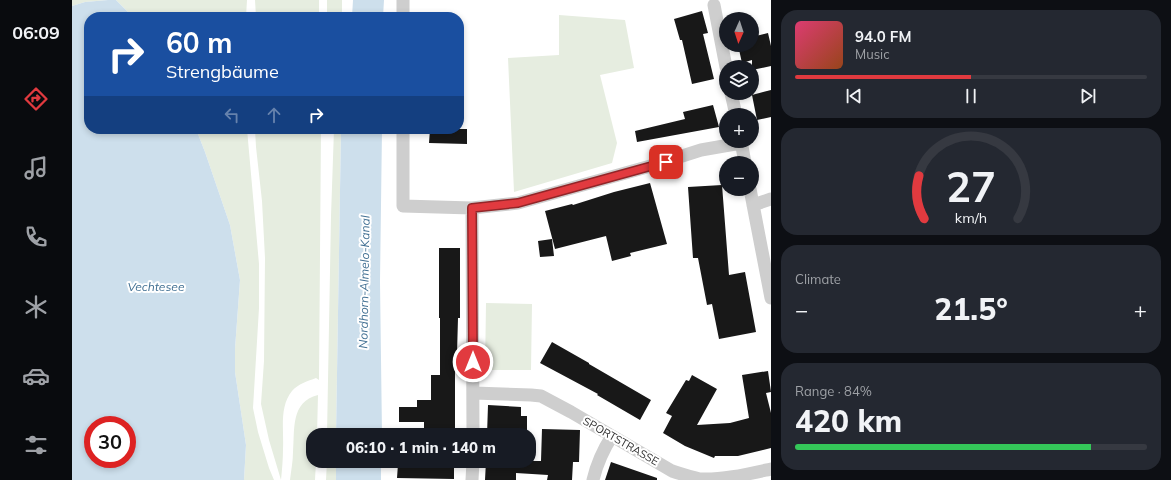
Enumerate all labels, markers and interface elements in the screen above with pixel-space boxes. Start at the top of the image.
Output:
north arrow [719,12,759,52]
map controls [719,12,759,196]
text: 06:09 [12,21,60,44]
text: 60 m [166,25,232,60]
text: 94.0 FM [855,27,911,46]
icon: right [100,28,152,80]
text: Music [855,46,890,62]
text: Strengbäume [166,60,279,83]
button: layers [719,60,759,100]
icon: directions [22,85,50,113]
icon: previous [843,85,865,107]
icon: pause [960,85,982,107]
icon: next [1077,85,1099,107]
icon: left [221,104,243,126]
icon: ahead [263,104,285,126]
icon: right [305,104,327,126]
button: + [719,108,759,148]
pin [649,145,683,179]
icon: arrive [655,151,677,173]
icon: music [22,154,50,182]
button: − [719,156,759,196]
text: 27 [946,160,996,212]
text: km/h [955,209,987,227]
water label: Nordhorn-Almelo-Kanal [355,215,373,349]
icon: phone [22,223,50,251]
text: Climate [795,271,841,287]
water label: Vechtesee [128,279,185,294]
text: 21.5° [934,290,1008,328]
icon: climate [22,293,50,321]
text: − [795,296,808,324]
text: + [1134,296,1147,324]
position arrow [452,341,494,383]
icon: car [22,362,50,390]
text: Range · 84% [795,383,872,399]
text: 420 km [795,402,902,440]
street label: SPORTSTRASSE [581,414,661,468]
speed limit sign: 30 [84,416,136,468]
icon: filters [22,431,50,459]
text: 06:10 · 1 min · 140 m [346,438,496,457]

